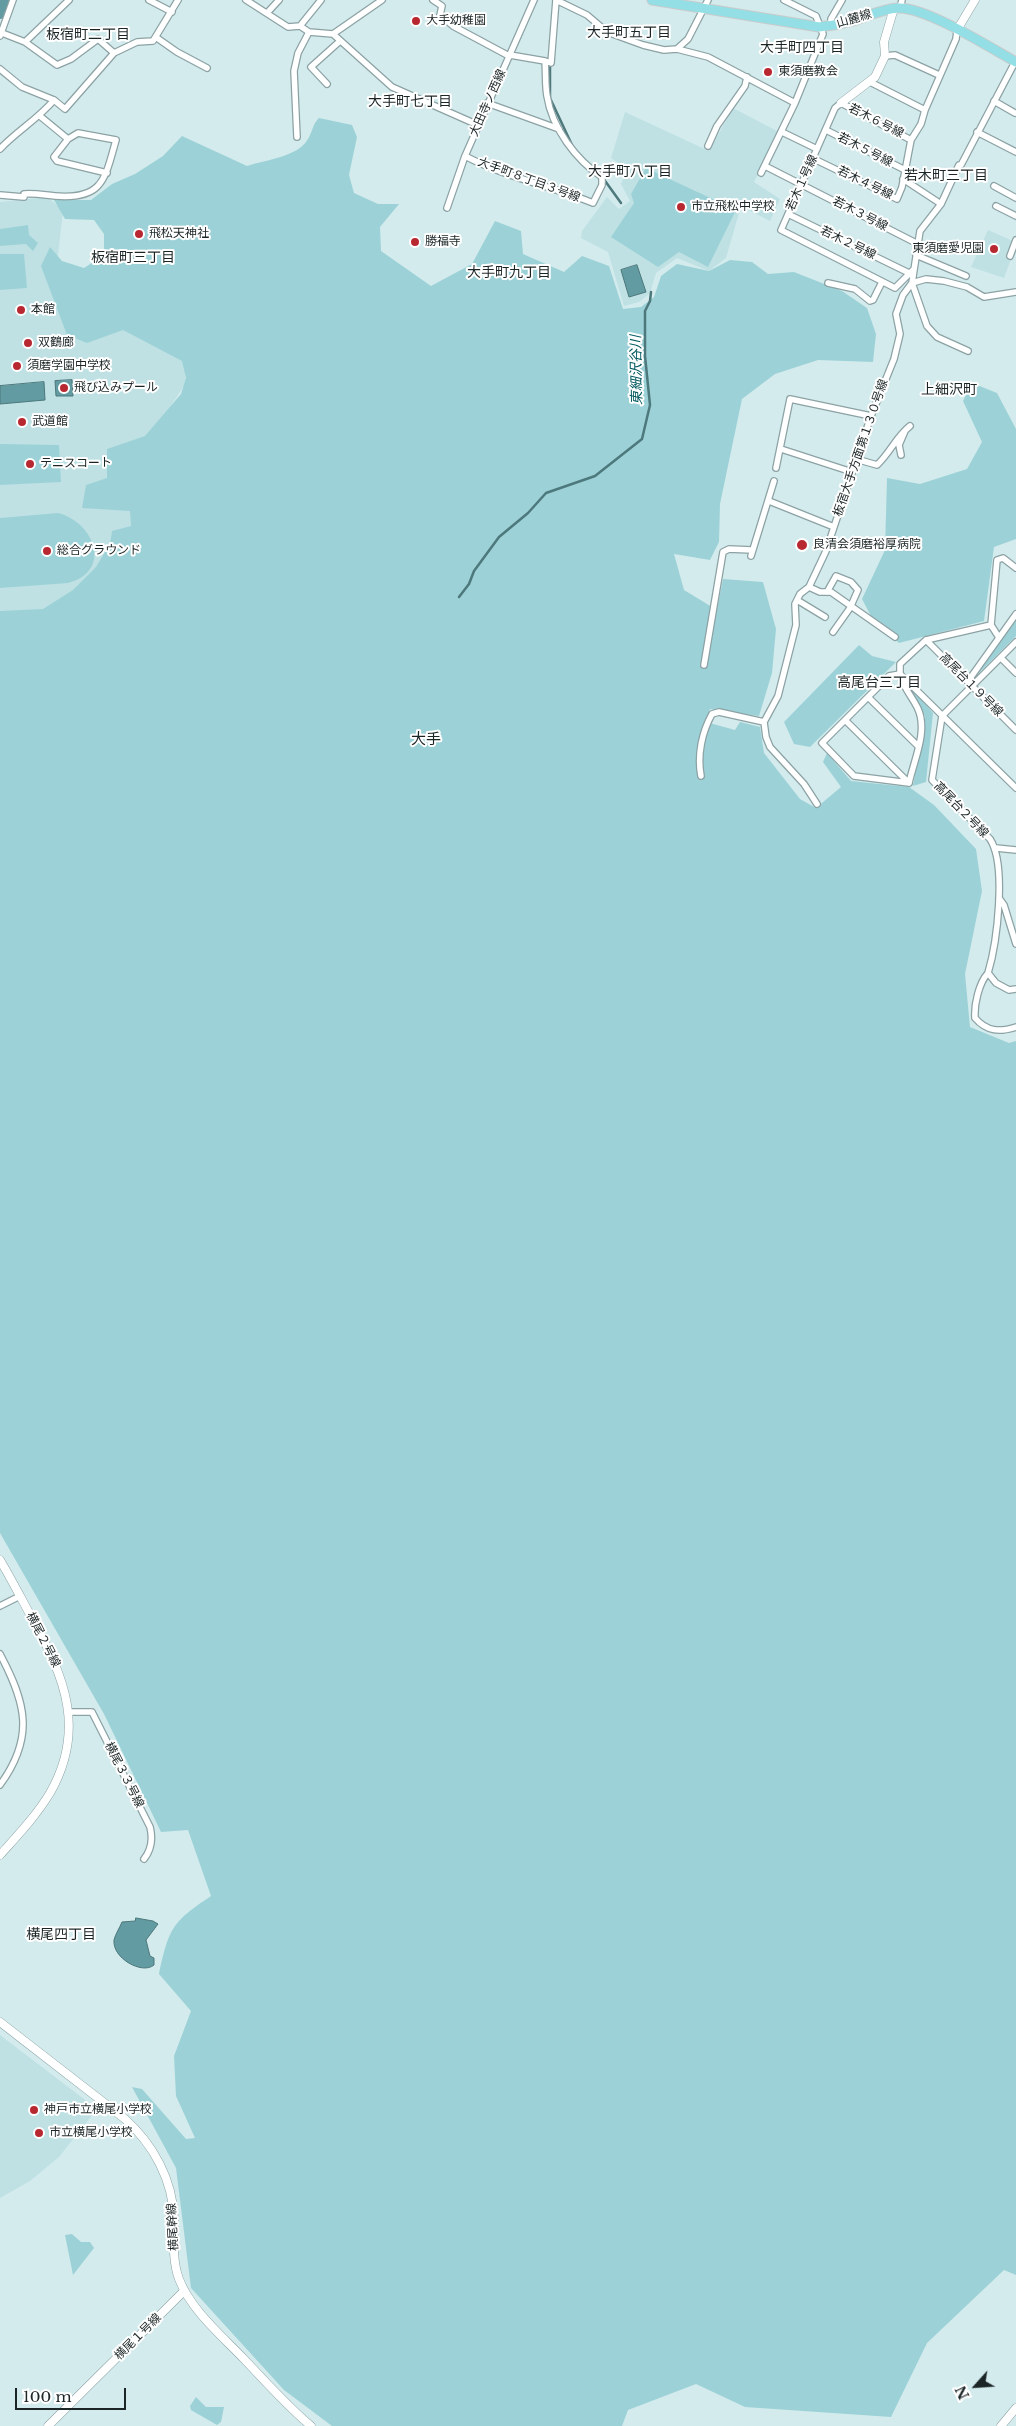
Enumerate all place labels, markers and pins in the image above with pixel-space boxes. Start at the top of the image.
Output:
place label: 大手幼稚園 [426,14,486,28]
marker: 大手幼稚園 [410,15,422,27]
place label: 東須磨教会 [778,65,838,79]
marker: 東須磨教会 [762,66,774,78]
place label: 市立飛松中学校 [691,200,775,214]
marker: 市立飛松中学校 [675,201,687,213]
place label: 飛松天神社 [149,227,209,241]
marker: 飛松天神社 [133,228,145,240]
place label: 勝福寺 [425,235,461,249]
marker: 勝福寺 [409,236,421,248]
place label: 東須磨愛児園 [912,242,984,256]
marker: 東須磨愛児園 [988,243,1000,255]
place label: 本館 [31,303,55,317]
marker: 本館 [15,304,27,316]
place label: 双鶴廊 [38,336,74,350]
marker: 双鶴廊 [22,337,34,349]
place label: 須磨学園中学校 [27,359,111,373]
marker: 須磨学園中学校 [11,360,23,372]
place label: 飛び込みプール [74,381,158,395]
marker: 飛び込みプール [58,382,70,394]
place label: 武道館 [32,415,68,429]
marker: 武道館 [16,416,28,428]
place label: テニスコート [40,457,112,471]
marker: テニスコート [24,458,36,470]
marker: 良清会須磨裕厚病院 [795,538,809,552]
place label: 良清会須磨裕厚病院 [813,538,921,552]
place label: 総合グラウンド [57,544,141,558]
marker: 総合グラウンド [41,545,53,557]
place label: 神戸市立横尾小学校 [44,2103,152,2117]
marker: 神戸市立横尾小学校 [28,2104,40,2116]
place label: 市立横尾小学校 [49,2126,133,2140]
marker: 市立横尾小学校 [33,2127,45,2139]

